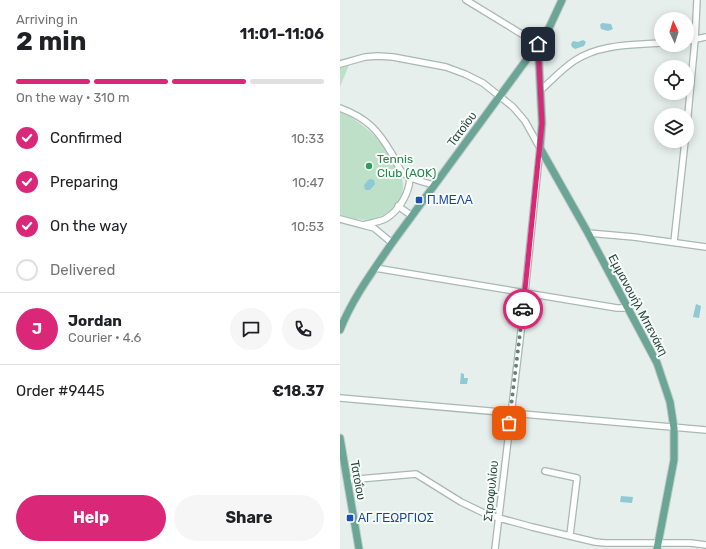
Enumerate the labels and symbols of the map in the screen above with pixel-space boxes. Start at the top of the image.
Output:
north arrow [654,12,694,52]
pin [521,27,555,61]
street label: Τατοΐου [444,109,480,149]
place label: Tennis Club (AOK) [377,152,436,180]
marker: Tennis Club (AOK) [364,161,374,171]
place label: Π.ΜΕΛΑ [427,193,473,207]
marker: Π.ΜΕΛΑ [414,195,424,205]
street label: Εμμανουήλ Μπενάκη [605,252,671,358]
courier [503,289,543,329]
pin [492,406,526,440]
street label: Τατοΐου [348,459,368,501]
street label: Στροφυλίου [481,460,501,522]
place label: ΑΓ.ΓΕΩΡΓΙΟΣ [358,511,434,525]
marker: ΑΓ.ΓΕΩΡΓΙΟΣ [345,513,355,523]

